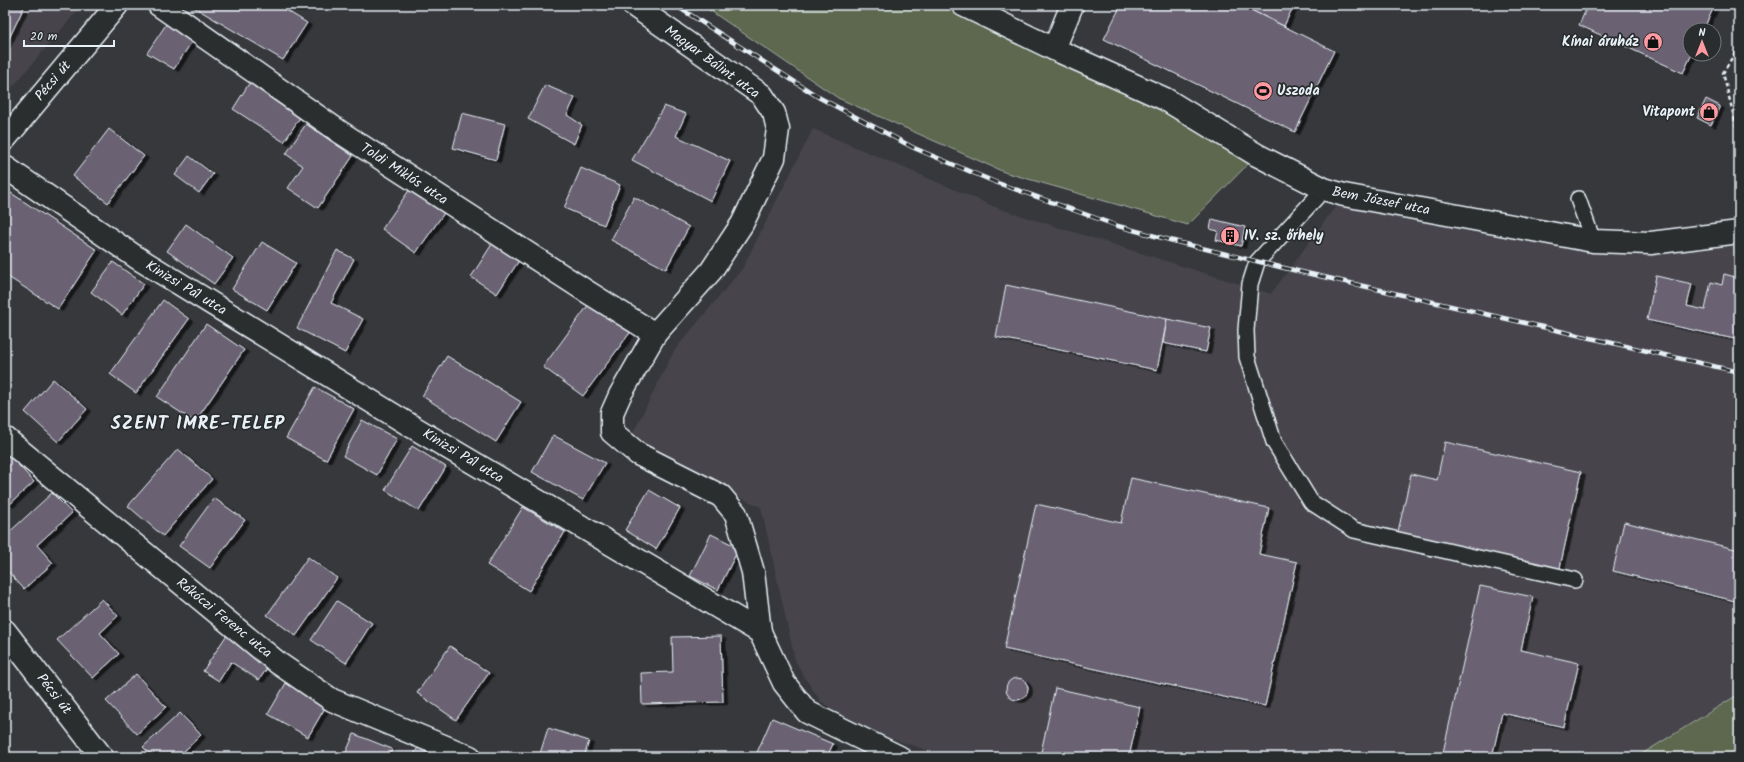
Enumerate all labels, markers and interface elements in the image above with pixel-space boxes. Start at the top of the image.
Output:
street label: Magyar Bálint utca [660,20,764,104]
scale bar [24,22,114,48]
north arrow [1682,22,1722,62]
text: N [1699,24,1706,42]
text: 20 m [30,27,58,46]
place label: Kínai áruház [1562,31,1639,53]
shop icon: Kínai áruház [1642,31,1664,53]
street label: Pécsi út [29,55,77,106]
sports icon: Uszoda [1252,80,1274,102]
place label: Uszoda [1277,80,1320,102]
place label: Vitapont [1642,101,1696,123]
shop icon: Vitapont [1698,101,1720,123]
street label: Toldi Miklós utca [356,137,452,211]
street label: Bem József utca [1330,181,1432,221]
building icon: IV. sz. őrhely [1219,225,1241,247]
place label: IV. sz. őrhely [1244,225,1324,247]
street label: Kinizsi Pál utca [141,255,231,321]
district label: SZENT IMRE-TELEP [111,410,285,439]
street label: Kinizsi Pál utca [418,423,508,489]
street label: Rákóczi Ferenc utca [171,572,277,664]
street label: Pécsi út [31,669,77,720]

